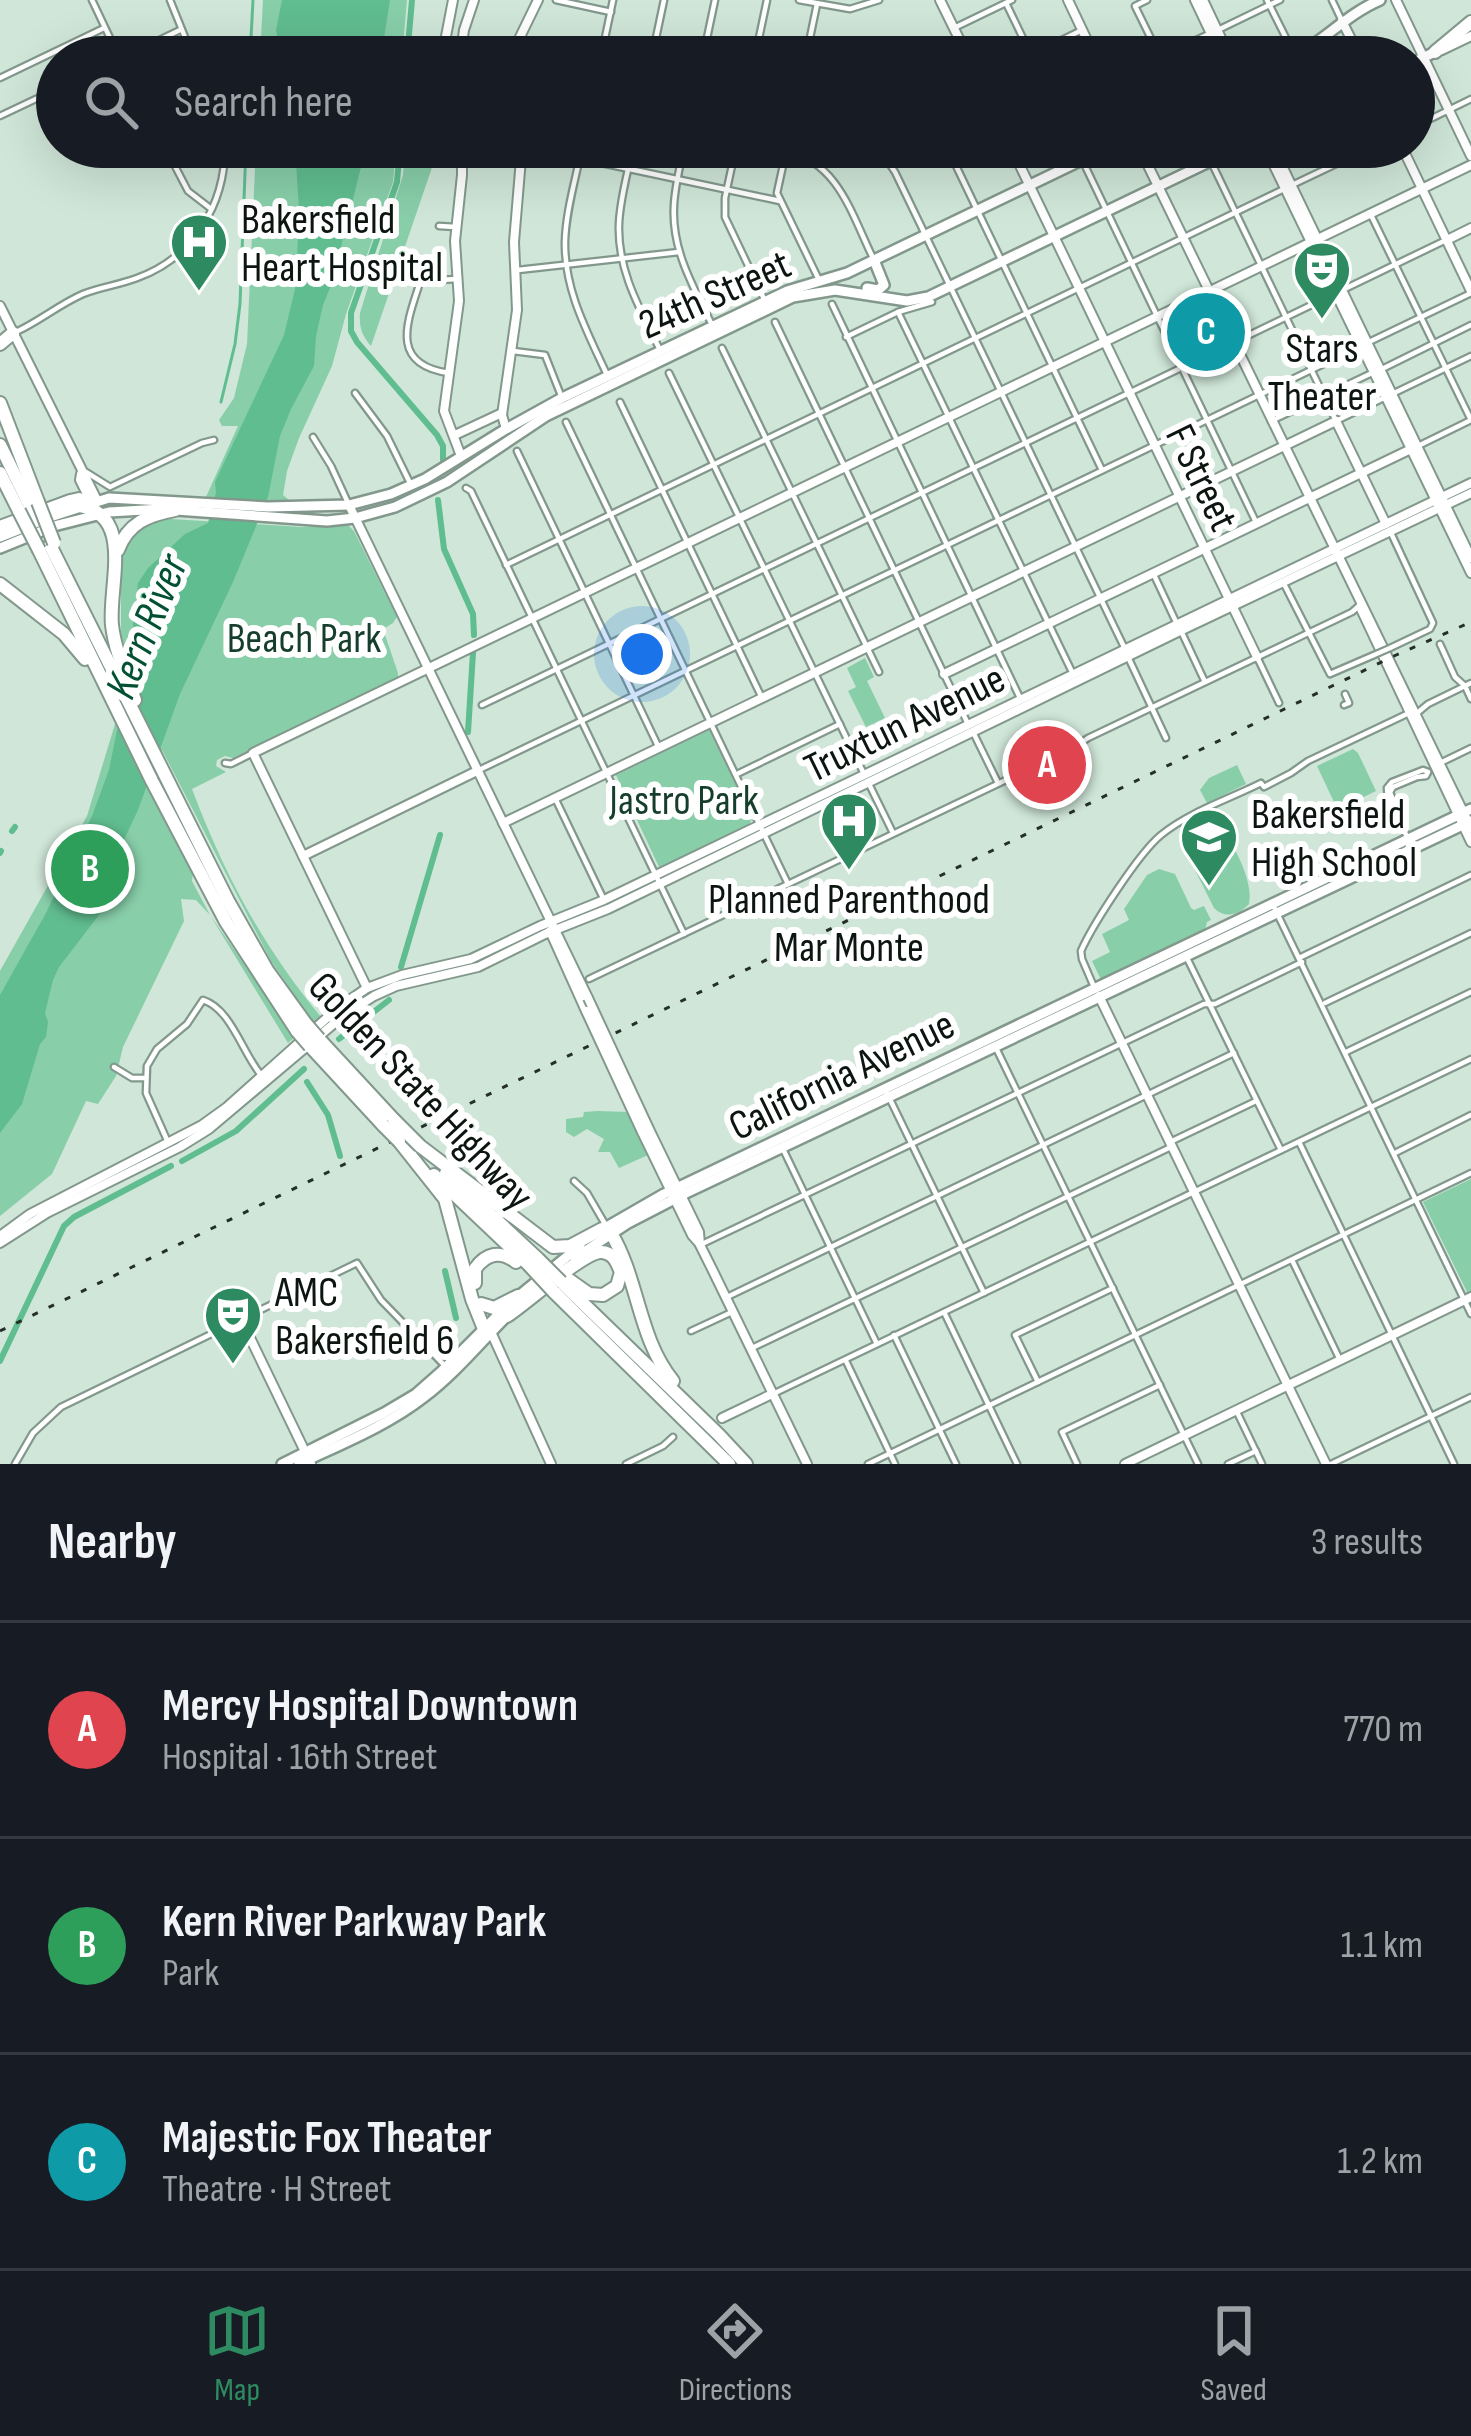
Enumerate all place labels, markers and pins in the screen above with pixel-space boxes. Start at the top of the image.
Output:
place label: Bakersfield Heart Hospital [241,195,443,294]
hospital icon: Bakersfield Heart Hospital [168,211,230,293]
theatre icon: Stars Theater [1291,239,1353,321]
pin: C [1167,287,1245,377]
place label: Stars Theater [1267,324,1377,423]
pin: A [1008,720,1086,810]
hospital icon: Planned Parenthood Mar Monte [818,790,880,872]
place label: Bakersfield High School [1251,790,1417,889]
school or university icon: Bakersfield High School [1178,806,1240,888]
pin: B [51,824,129,914]
place label: Planned Parenthood Mar Monte [708,875,990,974]
place label: AMC Bakersfield 6 [274,1268,454,1367]
theatre icon: AMC Bakersfield 6 [202,1284,264,1366]

